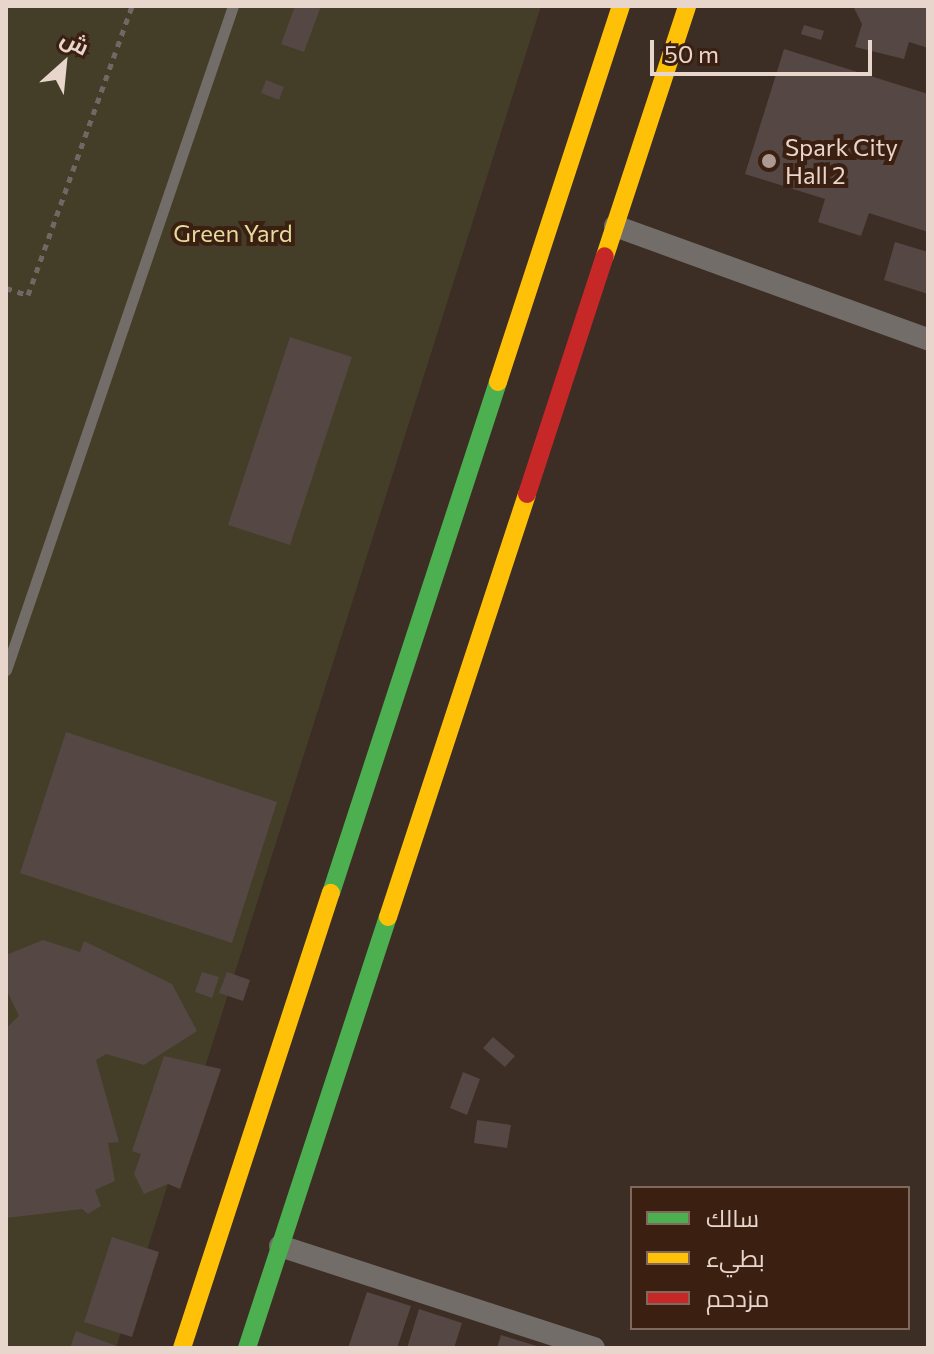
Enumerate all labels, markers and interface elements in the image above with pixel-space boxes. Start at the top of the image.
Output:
north arrow [24,24,104,104]
text: ش [56,24,94,61]
scale bar [654,24,876,74]
text: 50 m [664,39,719,68]
place label: Spark City Hall 2 [785,133,898,189]
marker: Spark City Hall 2 [760,152,778,170]
park label: Green Yard [173,219,293,247]
legend [630,1186,910,1330]
text: سالك [706,1203,759,1232]
text: بطيء [706,1243,765,1272]
text: مزدحم [706,1283,769,1312]

